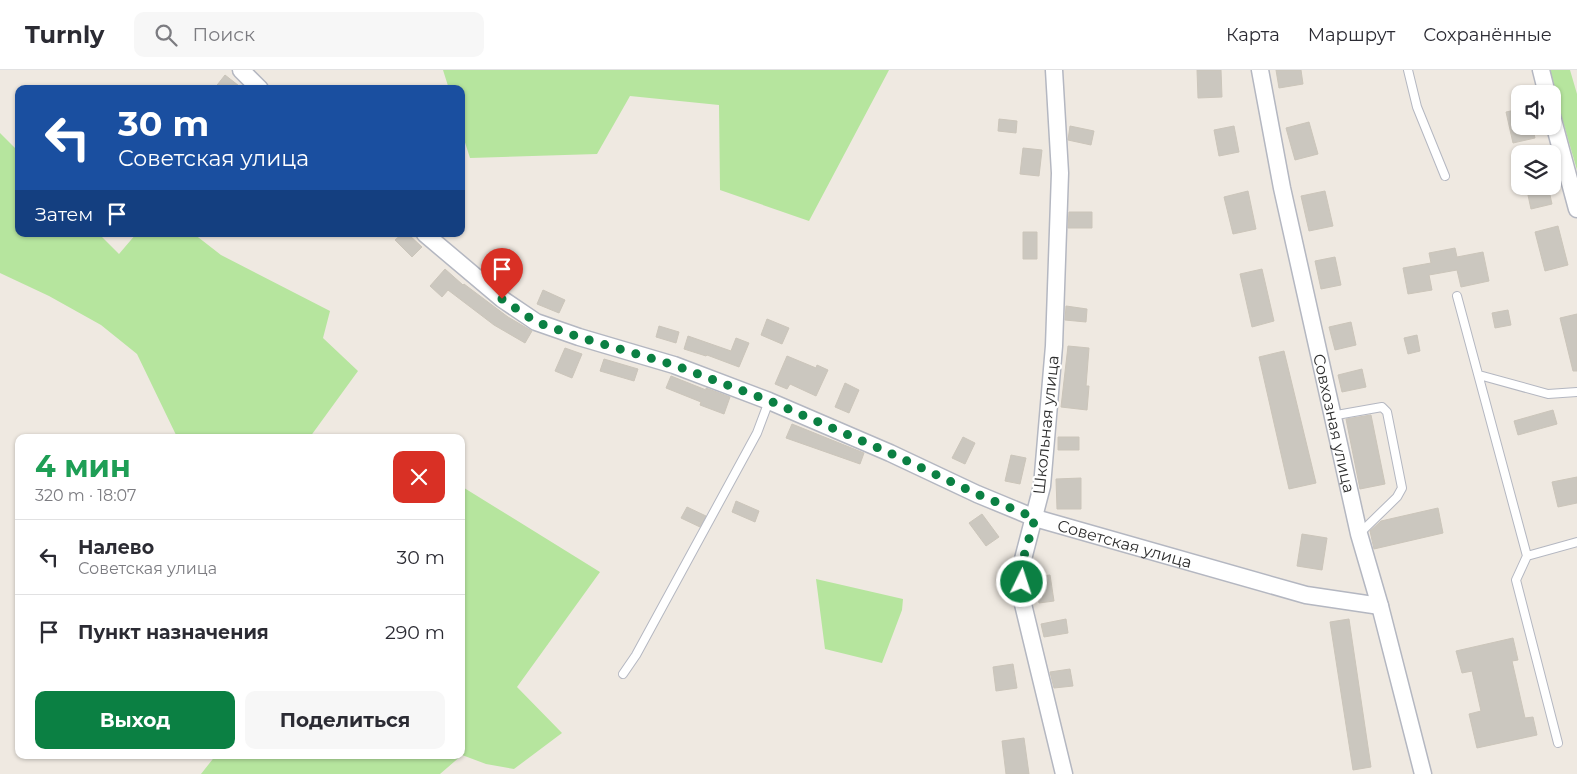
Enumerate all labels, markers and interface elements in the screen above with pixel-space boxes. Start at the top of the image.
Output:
search box [134,12,484,57]
text: Turnly [25,20,104,49]
icon: search [152,21,180,49]
text: Поиск [192,23,255,46]
text: Карта [1226,24,1280,46]
text: Маршрут [1308,24,1395,46]
text: Сохранённые [1423,24,1552,46]
map controls [1511,85,1561,195]
button: sound [1511,85,1561,135]
text: 30 m [118,102,209,145]
icon: left [35,105,100,170]
text: Советская улица [118,145,309,172]
button: layers [1511,145,1561,195]
icon: arrive [103,200,131,228]
text: Затем [35,203,93,226]
pin [481,248,523,299]
icon: arrive [488,255,516,283]
street label: Совхозная улица [1310,352,1359,495]
street label: Школьная улица [1029,355,1063,495]
text: 4 мин [35,448,131,485]
button: close [393,451,445,503]
text: 320 m · 18:07 [35,486,136,505]
street label: Советская улица [1055,515,1194,572]
text: Налево [78,536,154,559]
icon: left [35,543,63,571]
text: 30 m [397,546,445,569]
position arrow [995,555,1047,607]
text: Советская улица [78,559,217,578]
icon: arrive [35,618,63,646]
text: Пункт назначения [78,621,269,644]
text: 290 m [385,621,445,644]
button: Выход [35,691,235,749]
button: Поделиться [245,691,445,749]

